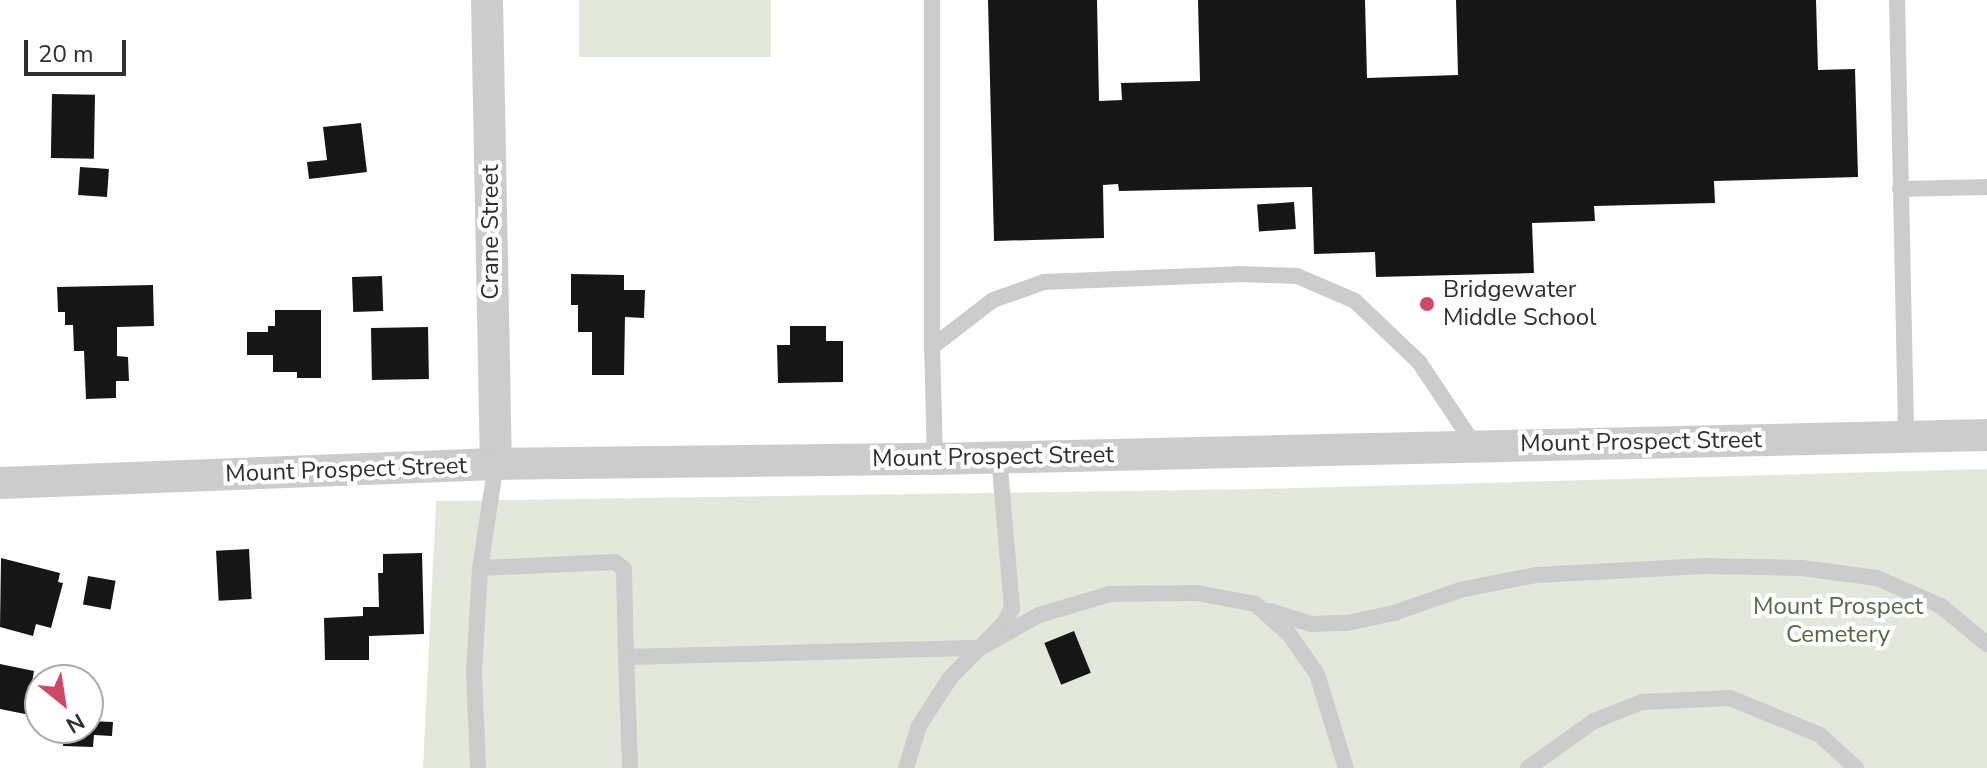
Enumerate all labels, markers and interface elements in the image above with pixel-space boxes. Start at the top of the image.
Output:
scale bar [28,24,130,74]
text: 20 m [38,38,94,70]
street label: Crane Street [477,164,505,300]
place label: Bridgewater Middle School [1443,276,1596,332]
marker: Bridgewater Middle School [1418,295,1436,313]
street label: Mount Prospect Street [1520,425,1762,459]
street label: Mount Prospect Street [872,440,1114,474]
street label: Mount Prospect Street [225,451,467,489]
park label: Mount Prospect Cemetery [1753,593,1923,649]
north arrow [24,664,104,744]
text: N [60,706,90,740]

